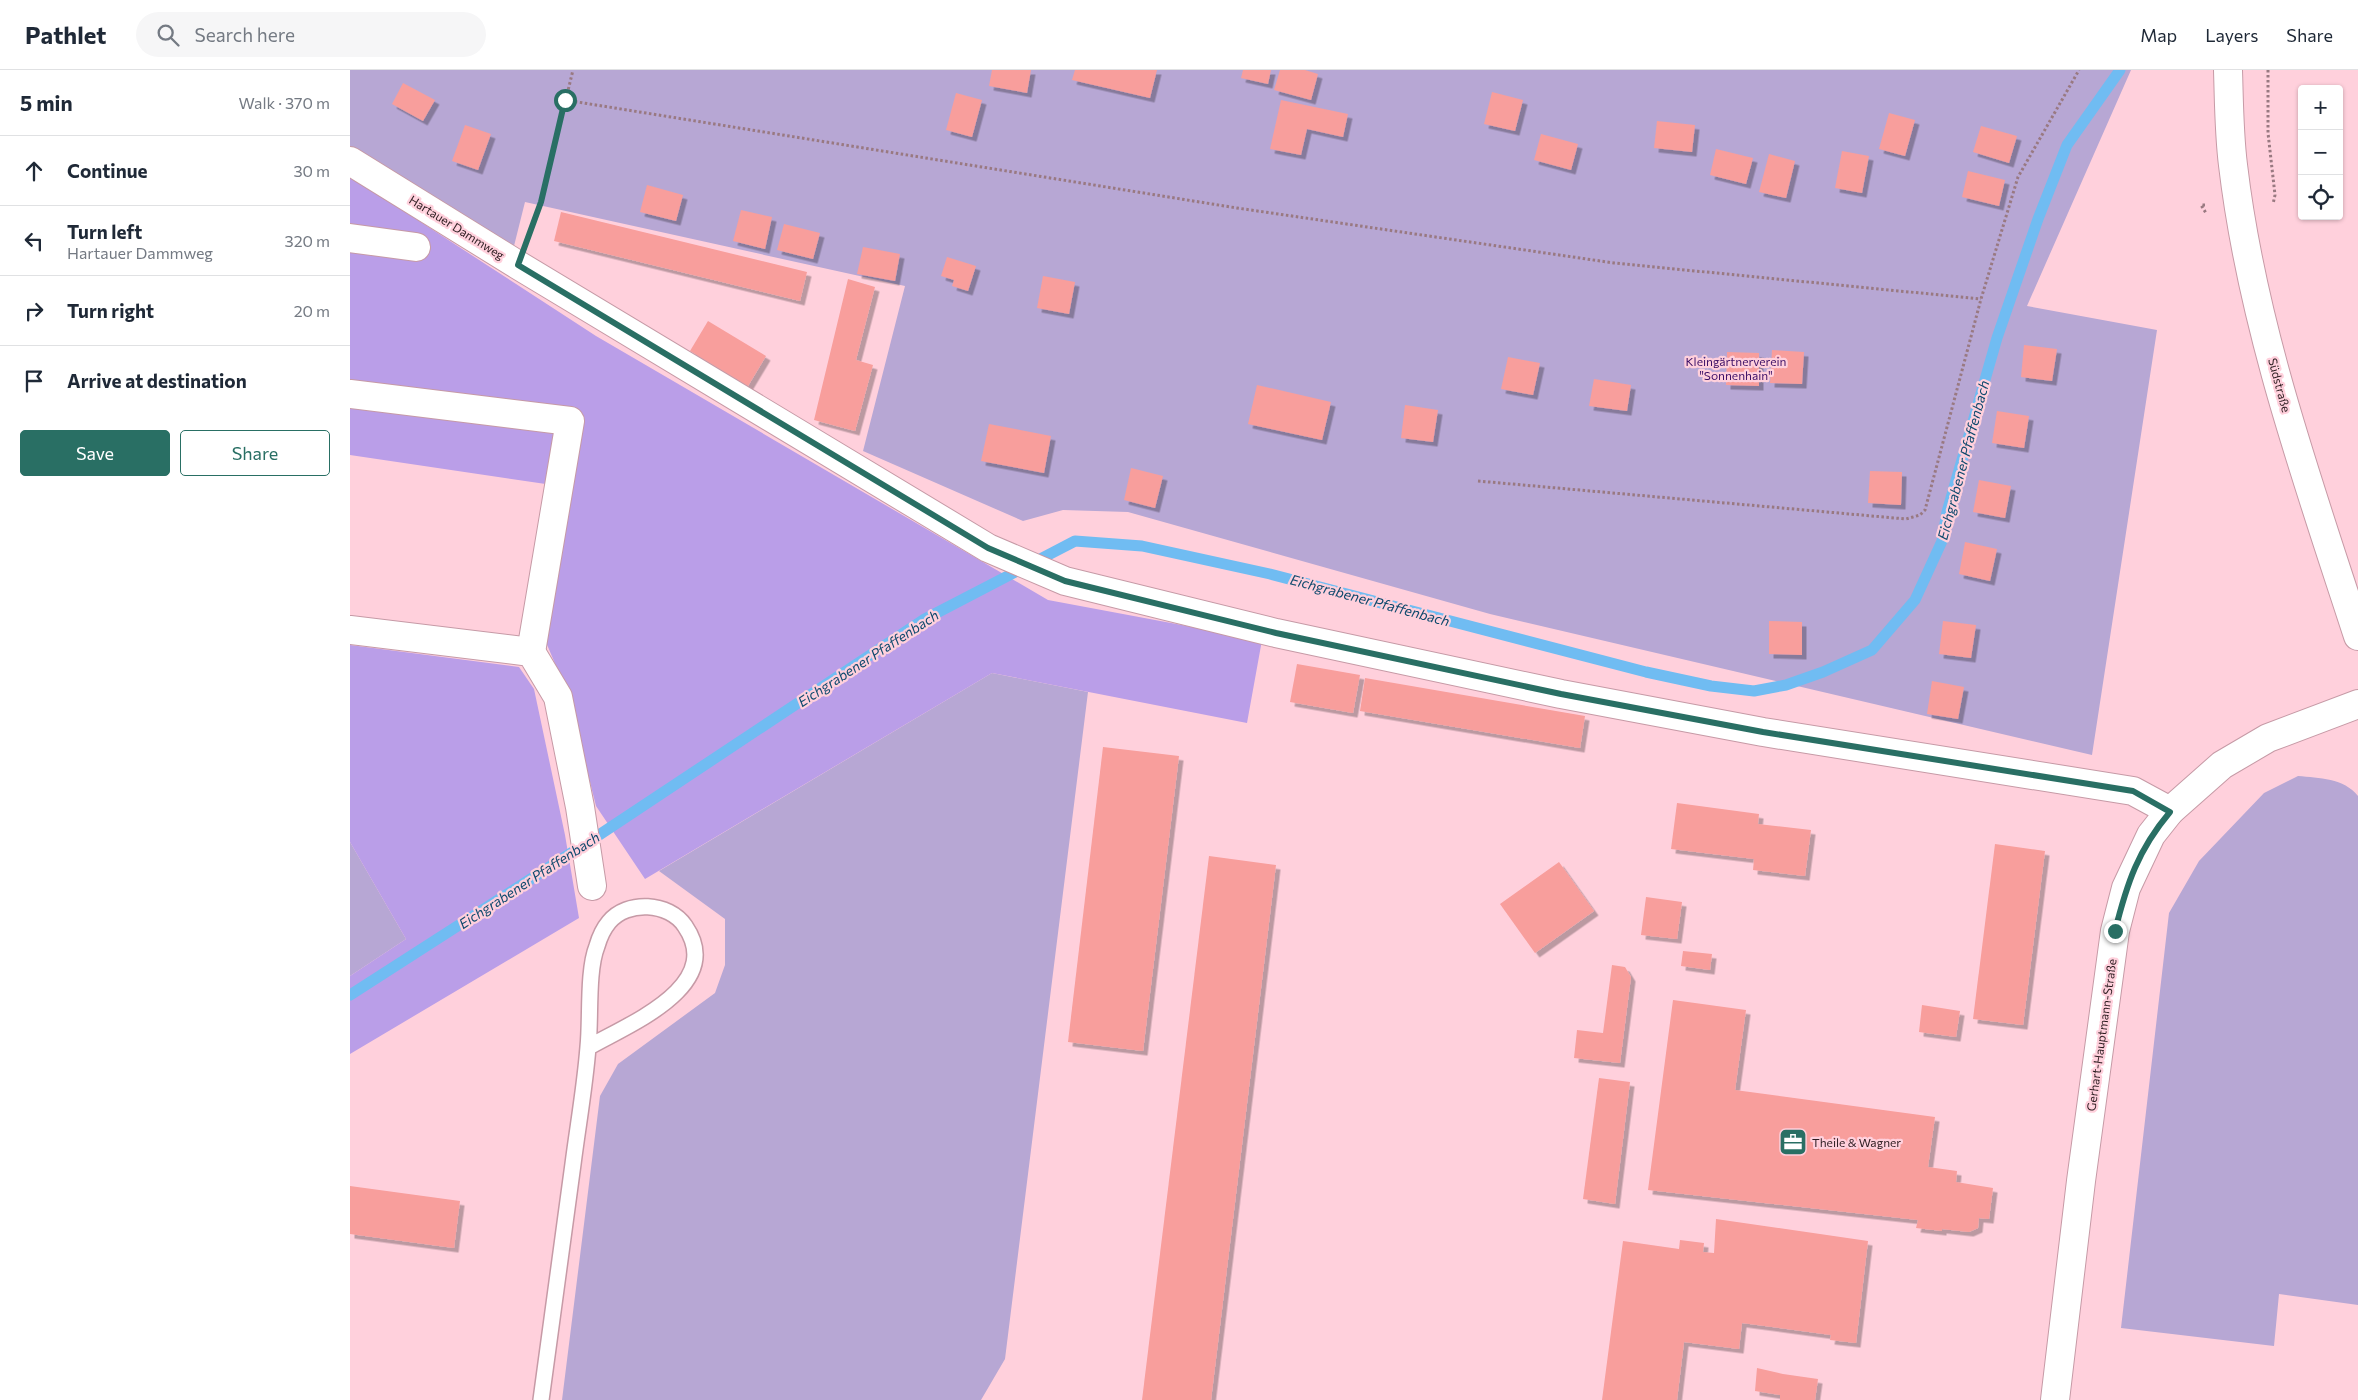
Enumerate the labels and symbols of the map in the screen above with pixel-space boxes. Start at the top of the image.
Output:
route start [554,89,577,112]
street label: Hartauer Dammweg [407,192,508,262]
park label: Kleingärtnerverein "Sonnenhain" [1686,354,1786,382]
street label: Südstraße [2266,356,2294,414]
water label: Eichgrabener Pfaffenbach [1934,378,1992,542]
water label: Eichgrabener Pfaffenbach [1288,571,1452,629]
water label: Eichgrabener Pfaffenbach [794,606,942,710]
water label: Eichgrabener Pfaffenbach [455,828,603,932]
route end [2104,920,2127,943]
street label: Gerhart-Hauptmann-Straße [2083,958,2119,1112]
office icon: Theile & Wagner [1778,1127,1808,1157]
place label: Theile & Wagner [1812,1135,1901,1149]

